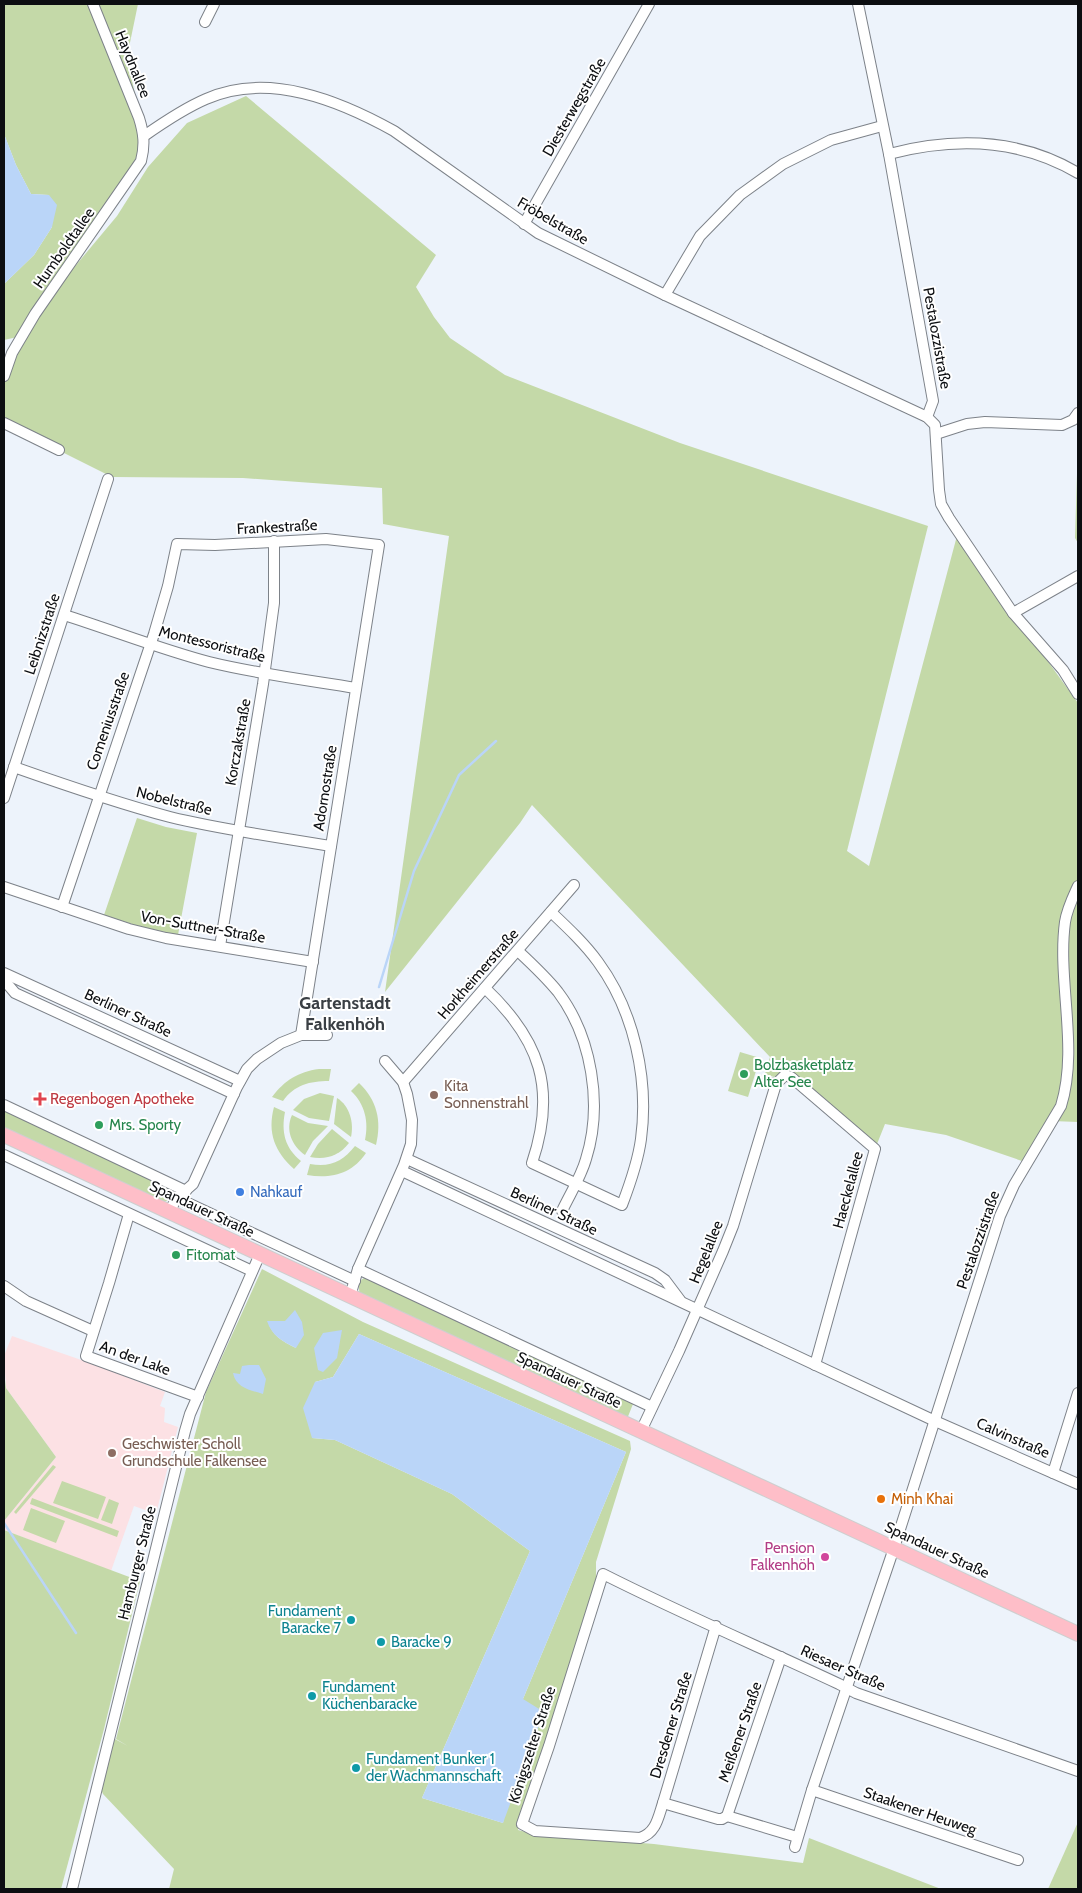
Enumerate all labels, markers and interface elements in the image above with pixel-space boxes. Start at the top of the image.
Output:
street label: Haydnallee [111,28,155,101]
street label: Diesterwegstraße [539,54,610,159]
street label: Fröbelstraße [514,193,592,249]
street label: Humboldtallee [30,204,99,292]
street label: Pestalozzistraße [919,286,955,390]
street label: Frankestraße [236,516,318,538]
street label: Leibnizstraße [20,591,64,677]
street label: Montessoristraße [157,622,267,666]
street label: Comeniusstraße [83,669,133,773]
street label: Korczakstraße [222,697,255,787]
street label: Adornostraße [309,744,341,832]
street label: Nobelstraße [134,783,214,819]
street label: Von-Suttner-Straße [139,907,267,947]
street label: Horkheimerstraße [434,925,522,1023]
street label: Berliner Straße [82,985,175,1041]
district label: Gartenstadt Falkenhöh [299,992,391,1035]
place label: Bolzbasketplatz Alter See [754,1056,854,1091]
marker: Bolzbasketplatz Alter See [738,1068,750,1080]
place label: Kita Sonnenstrahl [444,1077,529,1112]
marker: Kita Sonnenstrahl [428,1089,440,1101]
place label: Regenbogen Apotheke [50,1090,194,1108]
marker: Regenbogen Apotheke [34,1093,46,1105]
place label: Mrs. Sporty [109,1116,182,1134]
marker: Mrs. Sporty [93,1119,105,1131]
street label: Haeckelallee [829,1149,867,1231]
street label: Spandauer Straße [147,1177,258,1241]
place label: Nahkauf [250,1183,302,1201]
street label: Berliner Straße [508,1183,601,1239]
marker: Nahkauf [234,1186,246,1198]
street label: Pestalozzistraße [953,1188,1003,1292]
street label: Hegelallee [685,1218,727,1286]
place label: Fitomat [186,1246,235,1264]
marker: Fitomat [170,1249,182,1261]
street label: An der Lake [97,1337,173,1379]
street label: Spandauer Straße [514,1348,625,1412]
street label: Calvinstraße [974,1414,1053,1462]
place label: Geschwister Scholl Grundschule Falkensee [122,1435,267,1470]
marker: Geschwister Scholl Grundschule Falkensee [106,1447,118,1459]
place label: Minh Khai [891,1490,953,1508]
marker: Minh Khai [875,1493,887,1505]
street label: Hamburger Straße [114,1504,160,1622]
street label: Spandauer Straße [882,1518,993,1582]
place label: Pension Falkenhöh [750,1539,815,1574]
marker: Pension Falkenhöh [819,1551,831,1563]
place label: Fundament Baracke 7 [268,1602,341,1637]
marker: Fundament Baracke 7 [345,1614,357,1626]
place label: Baracke 9 [391,1633,452,1651]
marker: Baracke 9 [375,1636,387,1648]
street label: Riesaer Straße [798,1641,888,1695]
street label: Dresdener Straße [646,1669,696,1781]
place label: Fundament Küchenbaracke [322,1678,418,1713]
street label: Meißener Straße [714,1679,766,1785]
street label: Königszelter Straße [505,1684,560,1806]
marker: Fundament Küchenbaracke [306,1690,318,1702]
place label: Fundament Bunker 1 der Wachmannschaft [366,1750,501,1785]
marker: Fundament Bunker 1 der Wachmannschaft [350,1762,362,1774]
street label: Staakener Heuweg [861,1783,979,1839]

